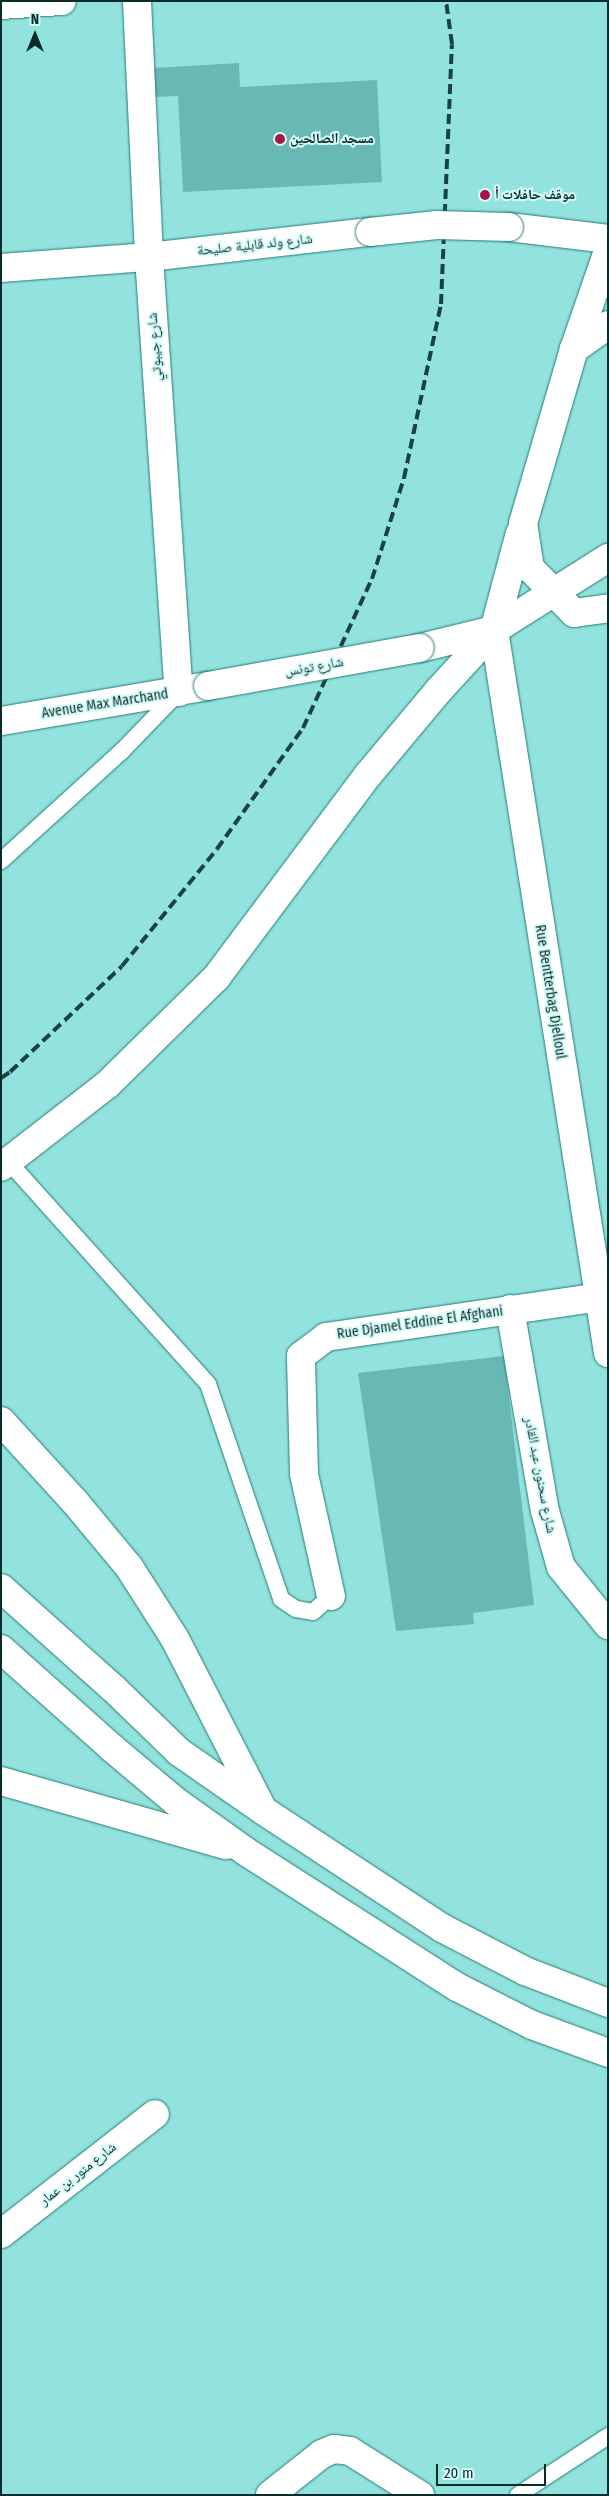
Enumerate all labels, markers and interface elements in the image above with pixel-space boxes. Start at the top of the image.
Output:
north arrow [10,10,60,60]
text: N [31,11,39,28]
place label: مسجد الصالحين [290,131,374,147]
marker: مسجد الصالحين [274,133,286,145]
place label: موقف حافلات أ [495,187,575,203]
marker: موقف حافلات أ [479,189,491,201]
street label: شارع ولد قابلية صليحة [197,231,313,259]
street label: شارع جيبوتي [144,312,166,382]
street label: شارع تونس [283,654,345,680]
street label: Avenue Max Marchand [40,686,170,722]
street label: Rue Bentterbag Djelloul [531,923,569,1061]
street label: Rue Djamel Eddine El Afghani [336,1303,504,1343]
street label: شارع سحنون عبد القادر [520,1415,560,1535]
street label: شارع منور بن عمار [36,2139,120,2209]
scale bar [439,2454,549,2486]
text: 20 m [444,2464,474,2482]

